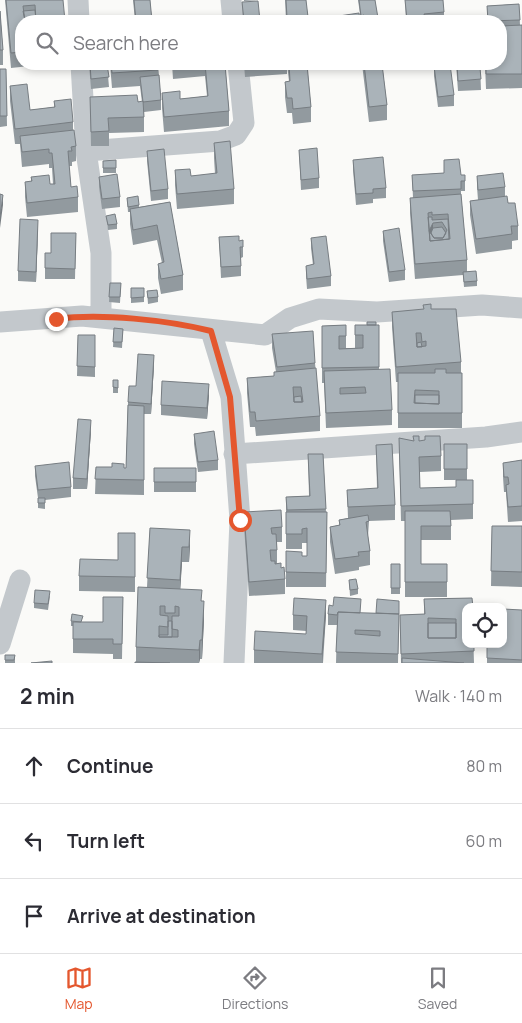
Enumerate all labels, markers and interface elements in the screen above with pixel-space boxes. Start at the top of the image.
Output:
search box [15,15,507,70]
icon: search [33,29,61,57]
text: Search here [73,30,179,56]
route end [45,308,68,331]
route start [229,509,252,532]
map controls [462,603,507,648]
button: locate [462,603,507,648]
text: 2 min [20,682,75,710]
text: Walk · 140 m [415,685,502,707]
icon: ahead [20,752,48,780]
text: Continue [67,753,153,779]
text: 80 m [466,755,502,777]
icon: left [20,827,48,855]
text: Turn left [67,828,145,854]
text: 60 m [466,830,502,852]
icon: arrive [20,902,48,930]
text: Arrive at destination [67,903,256,929]
tab: Map [65,964,93,1013]
tab: Directions [222,964,288,1013]
tab: Saved [418,964,457,1013]

